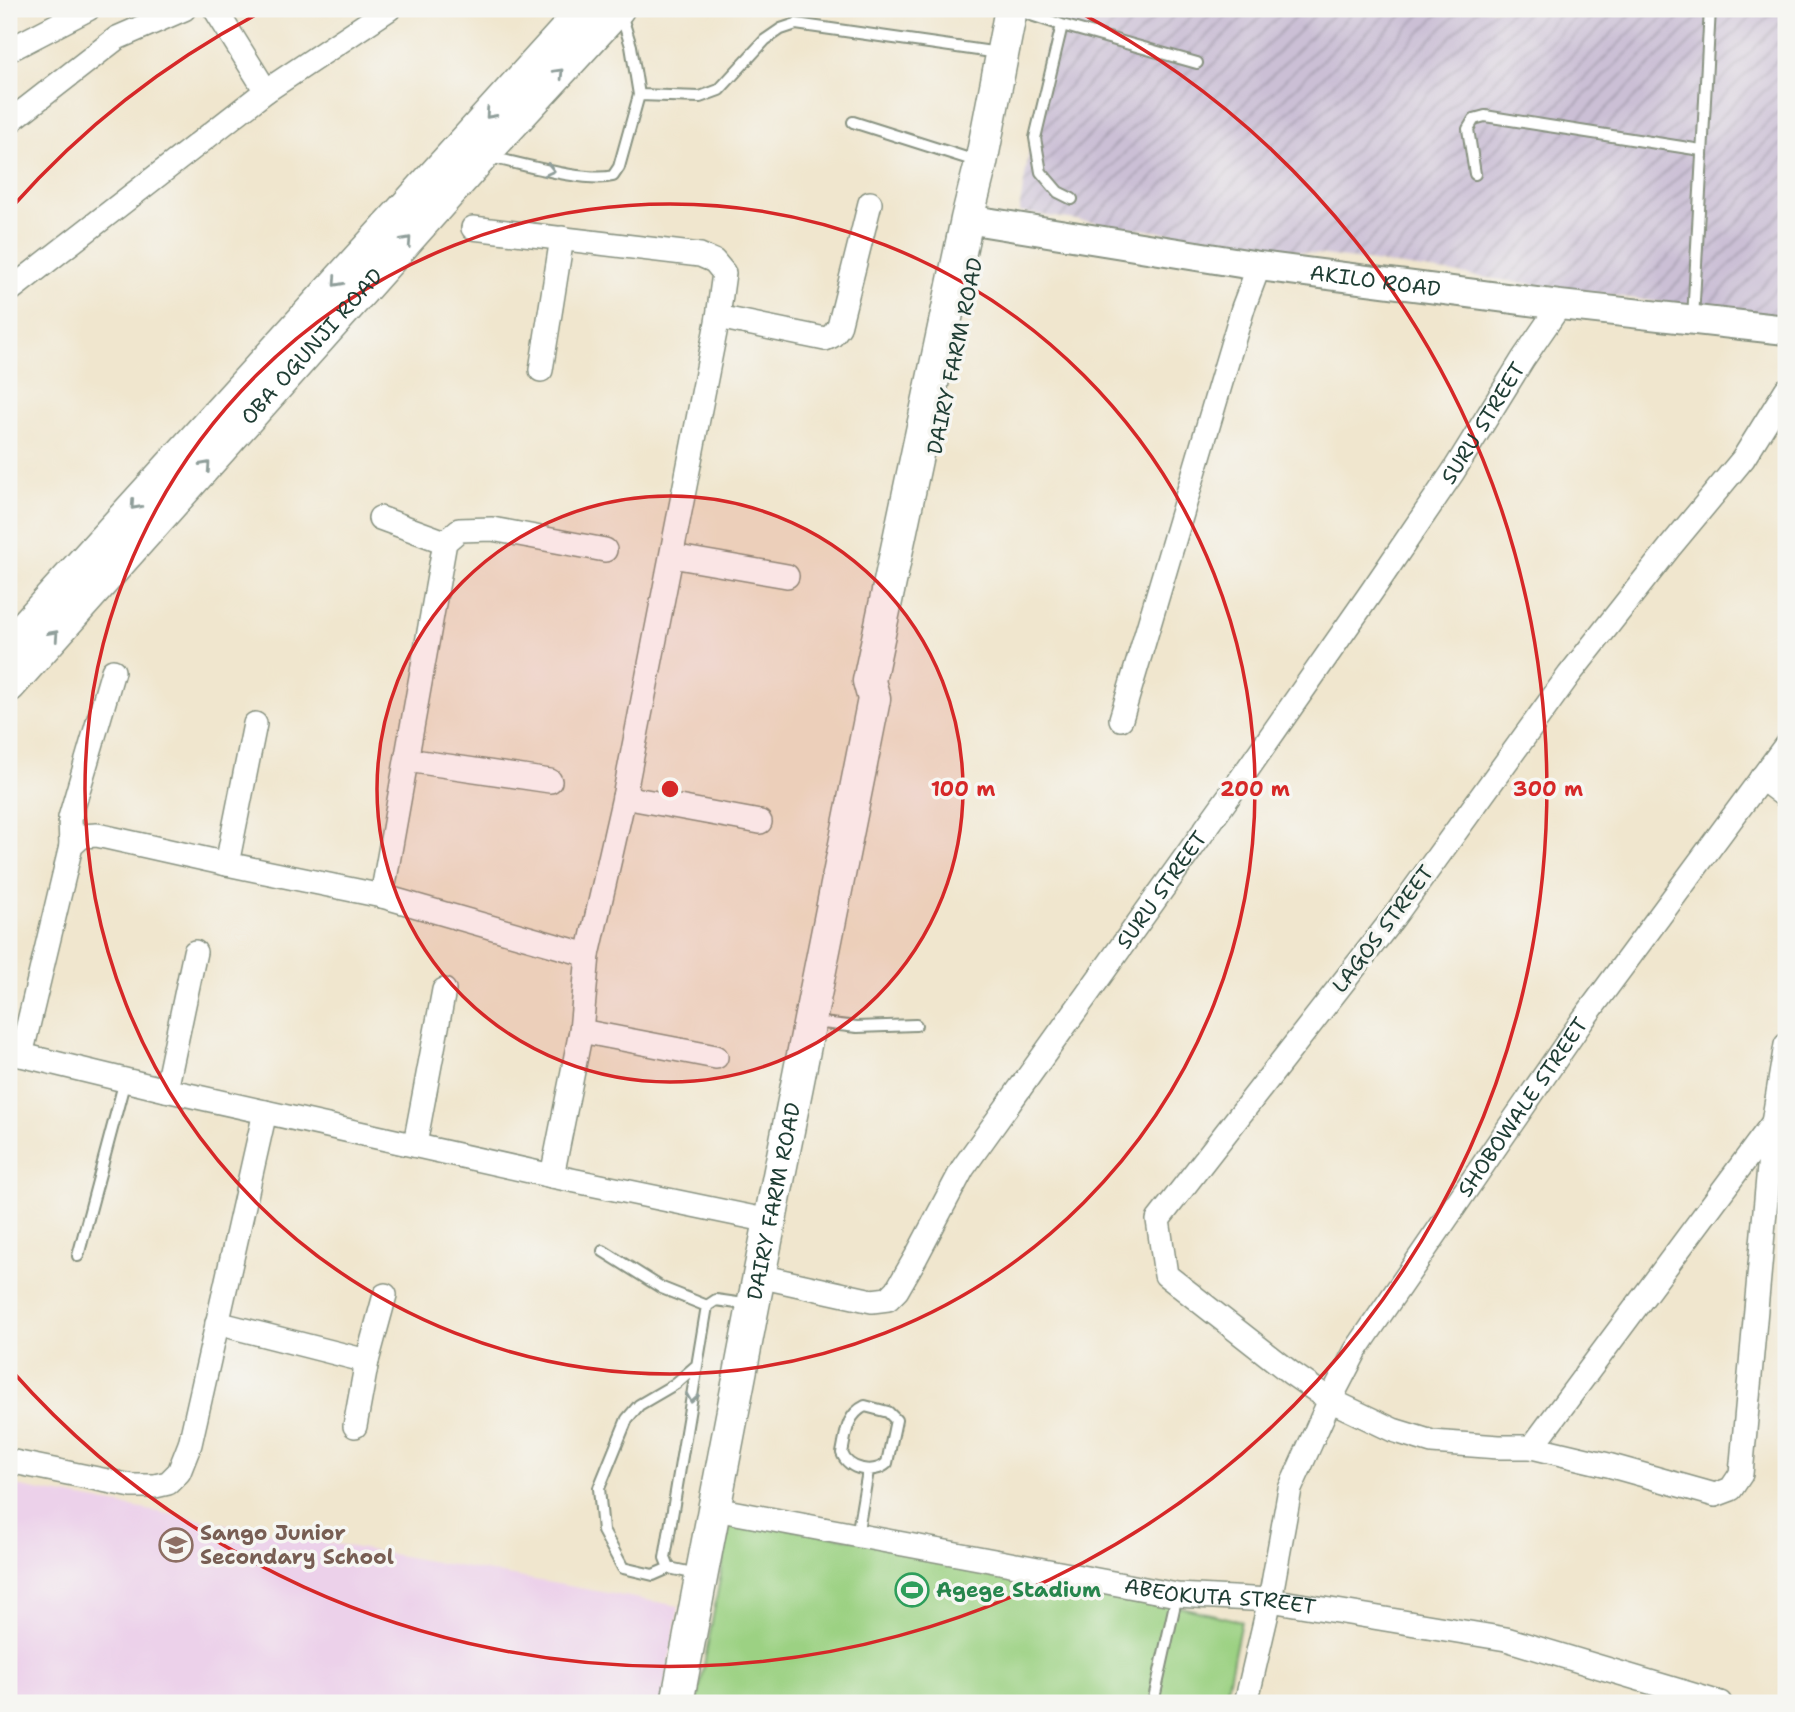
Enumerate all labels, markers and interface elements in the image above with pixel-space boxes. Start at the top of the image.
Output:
one-way arrow [551,68,563,81]
one-way arrow [486,106,498,119]
one-way arrow [544,162,556,177]
one-way arrow [398,236,411,249]
street label: DAIRY FARM ROAD [920,255,990,457]
street label: AKILO ROAD [1308,259,1442,303]
street label: OBA OGUNJI ROAD [235,262,389,431]
one-way arrow [333,274,345,287]
street label: SURU STREET [1435,357,1532,490]
one-way arrow [198,461,210,474]
one-way arrow [131,497,143,510]
one-way arrow [46,630,58,643]
text: 100 m [931,775,995,803]
text: 200 m [1220,775,1290,803]
text: 300 m [1513,775,1583,803]
centre of rings [658,777,682,801]
street label: SURU STREET [1110,825,1213,955]
street label: LAGOS STREET [1326,859,1440,999]
street label: SHOBOWALE STREET [1451,1012,1594,1203]
street label: DAIRY FARM ROAD [741,1100,807,1302]
one-way arrow [685,1392,700,1404]
place label: Sango Junior Secondary School [200,1519,394,1571]
school or university icon: Sango Junior Secondary School [157,1526,195,1564]
sports icon: Agege Stadium [893,1571,931,1609]
street label: ABEOKUTA STREET [1122,1571,1318,1621]
place label: Agege Stadium [936,1576,1101,1604]

